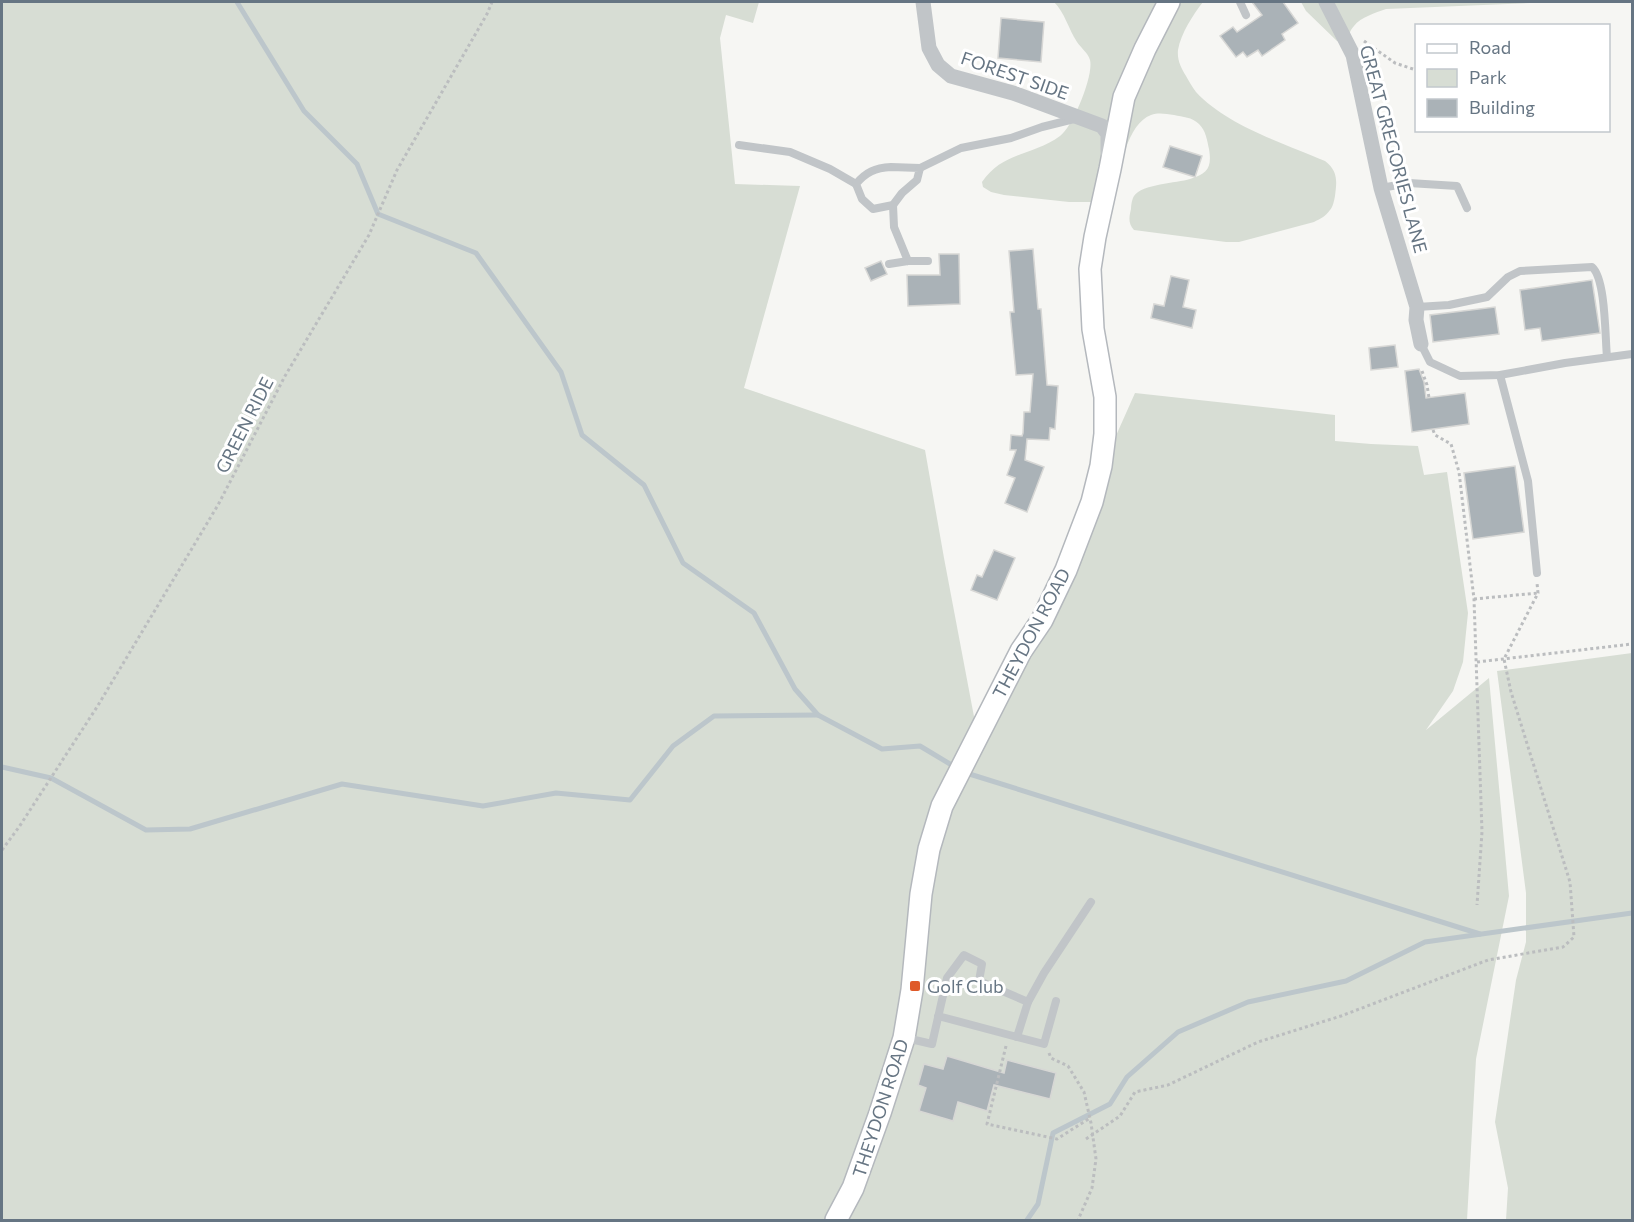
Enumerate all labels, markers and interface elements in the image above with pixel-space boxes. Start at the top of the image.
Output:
legend [1415,24,1610,132]
text: Road [1469,36,1511,58]
street label: GREAT GREGORIES LANE [1356,43,1432,255]
street label: FOREST SIDE [958,46,1072,104]
text: Park [1469,66,1507,88]
text: Building [1469,96,1535,118]
street label: GREEN RIDE [210,373,278,477]
street label: THEYDON ROAD [987,564,1075,702]
place label: Golf Club [927,975,1004,997]
marker: Golf Club [908,979,922,993]
street label: THEYDON ROAD [847,1036,913,1180]

